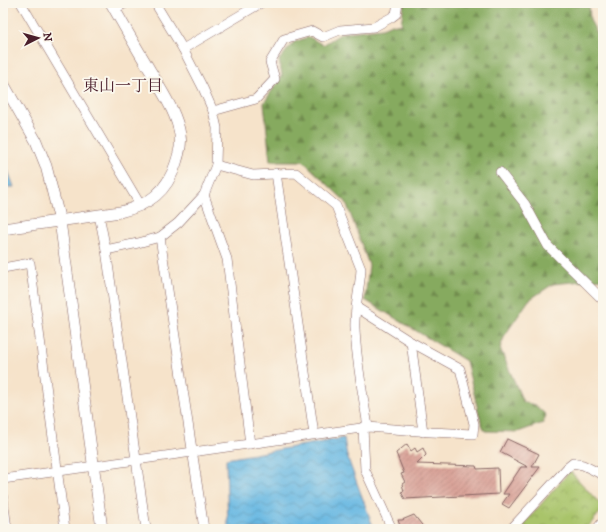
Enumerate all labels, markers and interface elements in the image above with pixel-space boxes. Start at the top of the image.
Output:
north arrow [18,18,58,58]
text: N [40,32,54,42]
district label: 東山一丁目 [83,76,163,96]

